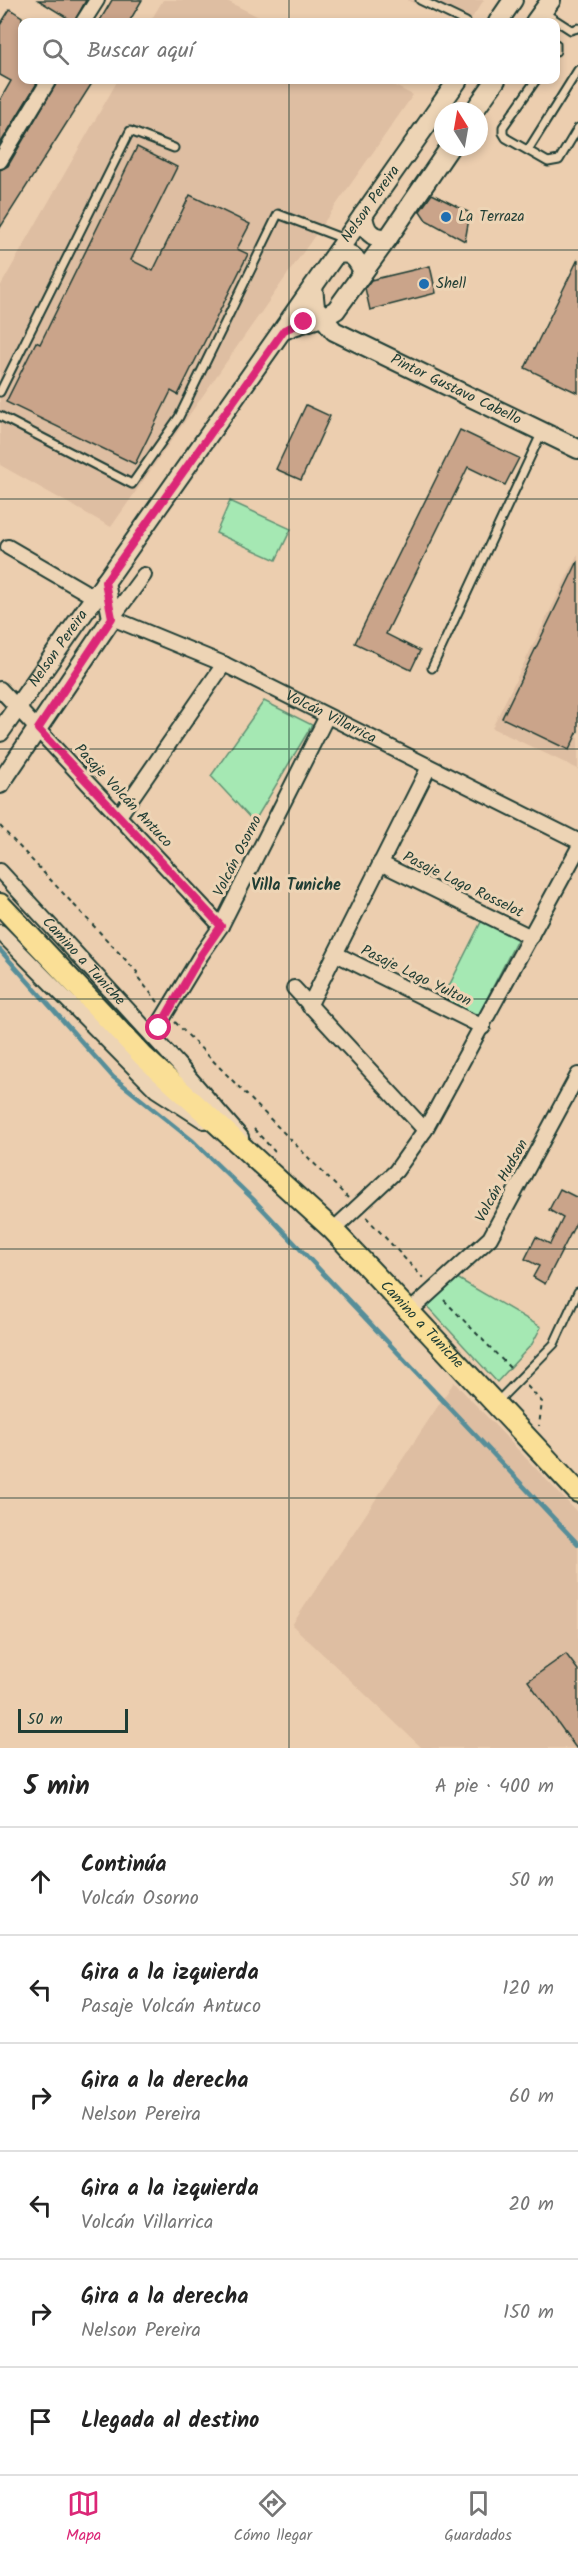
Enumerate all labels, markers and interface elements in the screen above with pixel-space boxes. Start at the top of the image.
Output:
search box [18,18,560,84]
text: Buscar aquí [87,34,194,69]
icon: search [39,35,72,68]
north arrow [434,102,488,156]
street label: Nelson Pereira [335,160,406,248]
place label: La Terraza [458,205,525,229]
marker: La Terraza [439,210,453,224]
place label: Shell [436,272,466,296]
marker: Shell [417,277,431,291]
route end [290,308,316,334]
street label: Pintor Gustavo Cabello [386,348,526,432]
street label: Nelson Pereira [23,605,94,692]
street label: Volcán Villarrica [281,684,381,750]
street label: Pasaje Volcán Antuco [68,738,178,854]
street label: Volcán Osorno [207,811,269,901]
street label: Pasaje Lago Rosselot [399,845,528,925]
district label: Villa Tuniche [251,873,341,898]
street label: Camino a Tuniche [36,911,131,1012]
street label: Pasaje Lago Yulton [357,939,475,1013]
route start [145,1014,171,1040]
street label: Volcán Hudson [469,1135,535,1227]
street label: Camino a Tuniche [374,1275,469,1375]
scale bar [18,1706,128,1734]
text: 50 m [27,1707,63,1732]
text: 5 min [24,1766,90,1808]
text: A pie · 400 m [435,1771,554,1803]
text: Continúa [81,1848,166,1883]
icon: ahead [24,1865,57,1898]
text: 50 m [509,1865,554,1897]
text: Volcán Osorno [81,1883,199,1915]
text: Gira a la izquierda [81,1956,259,1991]
icon: left [24,1973,57,2006]
text: 120 m [502,1973,554,2005]
text: Pasaje Volcán Antuco [81,1991,261,2023]
text: Gira a la derecha [81,2064,248,2099]
icon: right [24,2081,57,2114]
text: 60 m [509,2081,554,2113]
text: Nelson Pereira [81,2099,201,2131]
text: Gira a la izquierda [81,2172,259,2207]
icon: left [24,2189,57,2222]
text: 20 m [508,2189,554,2221]
text: Volcán Villarrica [81,2207,213,2239]
text: Gira a la derecha [81,2280,248,2315]
icon: right [24,2297,57,2330]
text: 150 m [503,2297,554,2329]
text: Nelson Pereira [81,2315,201,2347]
text: Llegada al destino [81,2404,259,2439]
icon: arrive [24,2405,57,2438]
tab: Mapa [66,2487,101,2548]
tab: Cómo llegar [233,2487,312,2548]
tab: Guardados [444,2487,512,2548]

